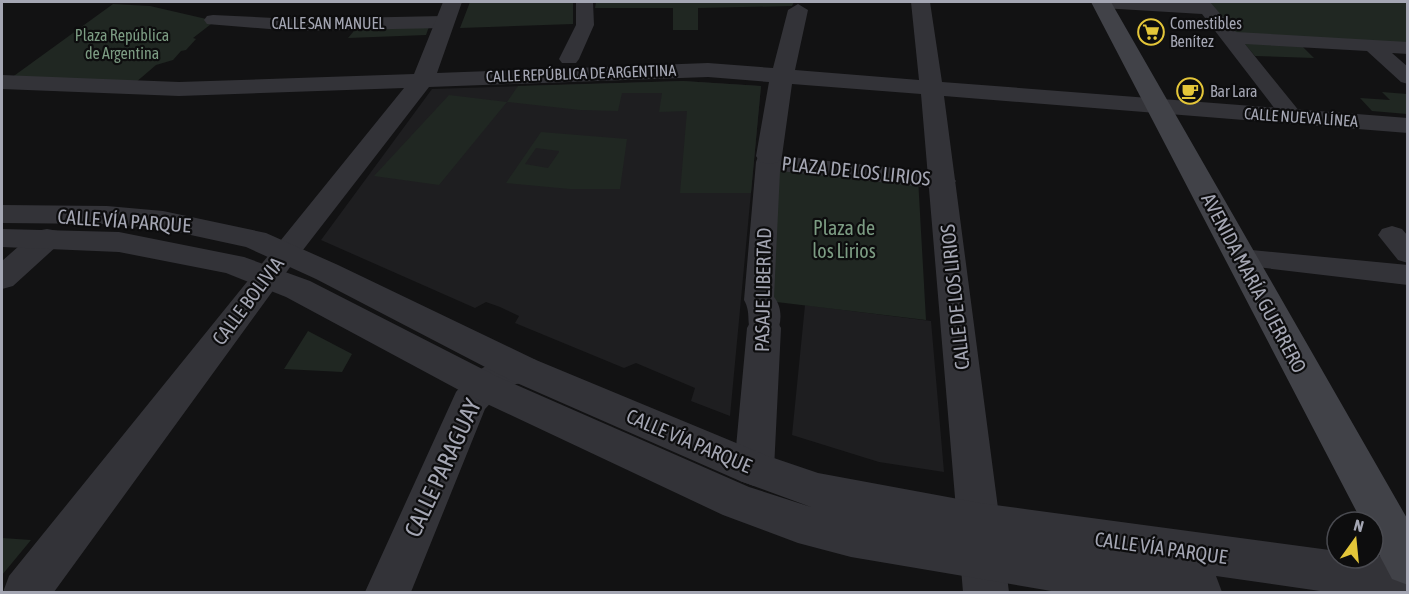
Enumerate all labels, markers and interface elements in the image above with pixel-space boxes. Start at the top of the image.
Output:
street label: CALLE SAN MANUEL [271,14,385,32]
place label: Comestibles Benítez [1170,14,1242,50]
supermarket icon: Comestibles Benítez [1136,17,1166,47]
park label: Plaza República de Argentina [75,26,169,63]
street label: CALLE REPÚBLICA DE ARGENTINA [486,61,677,85]
cafe icon: Bar Lara [1175,76,1205,106]
place label: Bar Lara [1210,82,1257,100]
street label: CALLE NUEVA LÍNEA [1243,104,1359,130]
street label: PLAZA DE LOS LIRIOS [780,151,932,190]
street label: AVENIDA MARÍA GUERRERO [1197,189,1312,377]
street label: CALLE VÍA PARQUE [57,204,192,237]
park label: Plaza de los Lirios [812,216,876,262]
street label: CALLE DE LOS LIRIOS [935,223,974,371]
street label: PASAJE LIBERTAD [750,228,775,352]
street label: CALLE BOLIVIA [207,252,288,349]
street label: CALLE PARAGUAY [399,394,486,541]
street label: CALLE VÍA PARQUE [623,404,756,477]
north arrow [1325,510,1385,570]
text: N [1352,516,1366,535]
street label: CALLE VÍA PARQUE [1093,527,1229,568]

